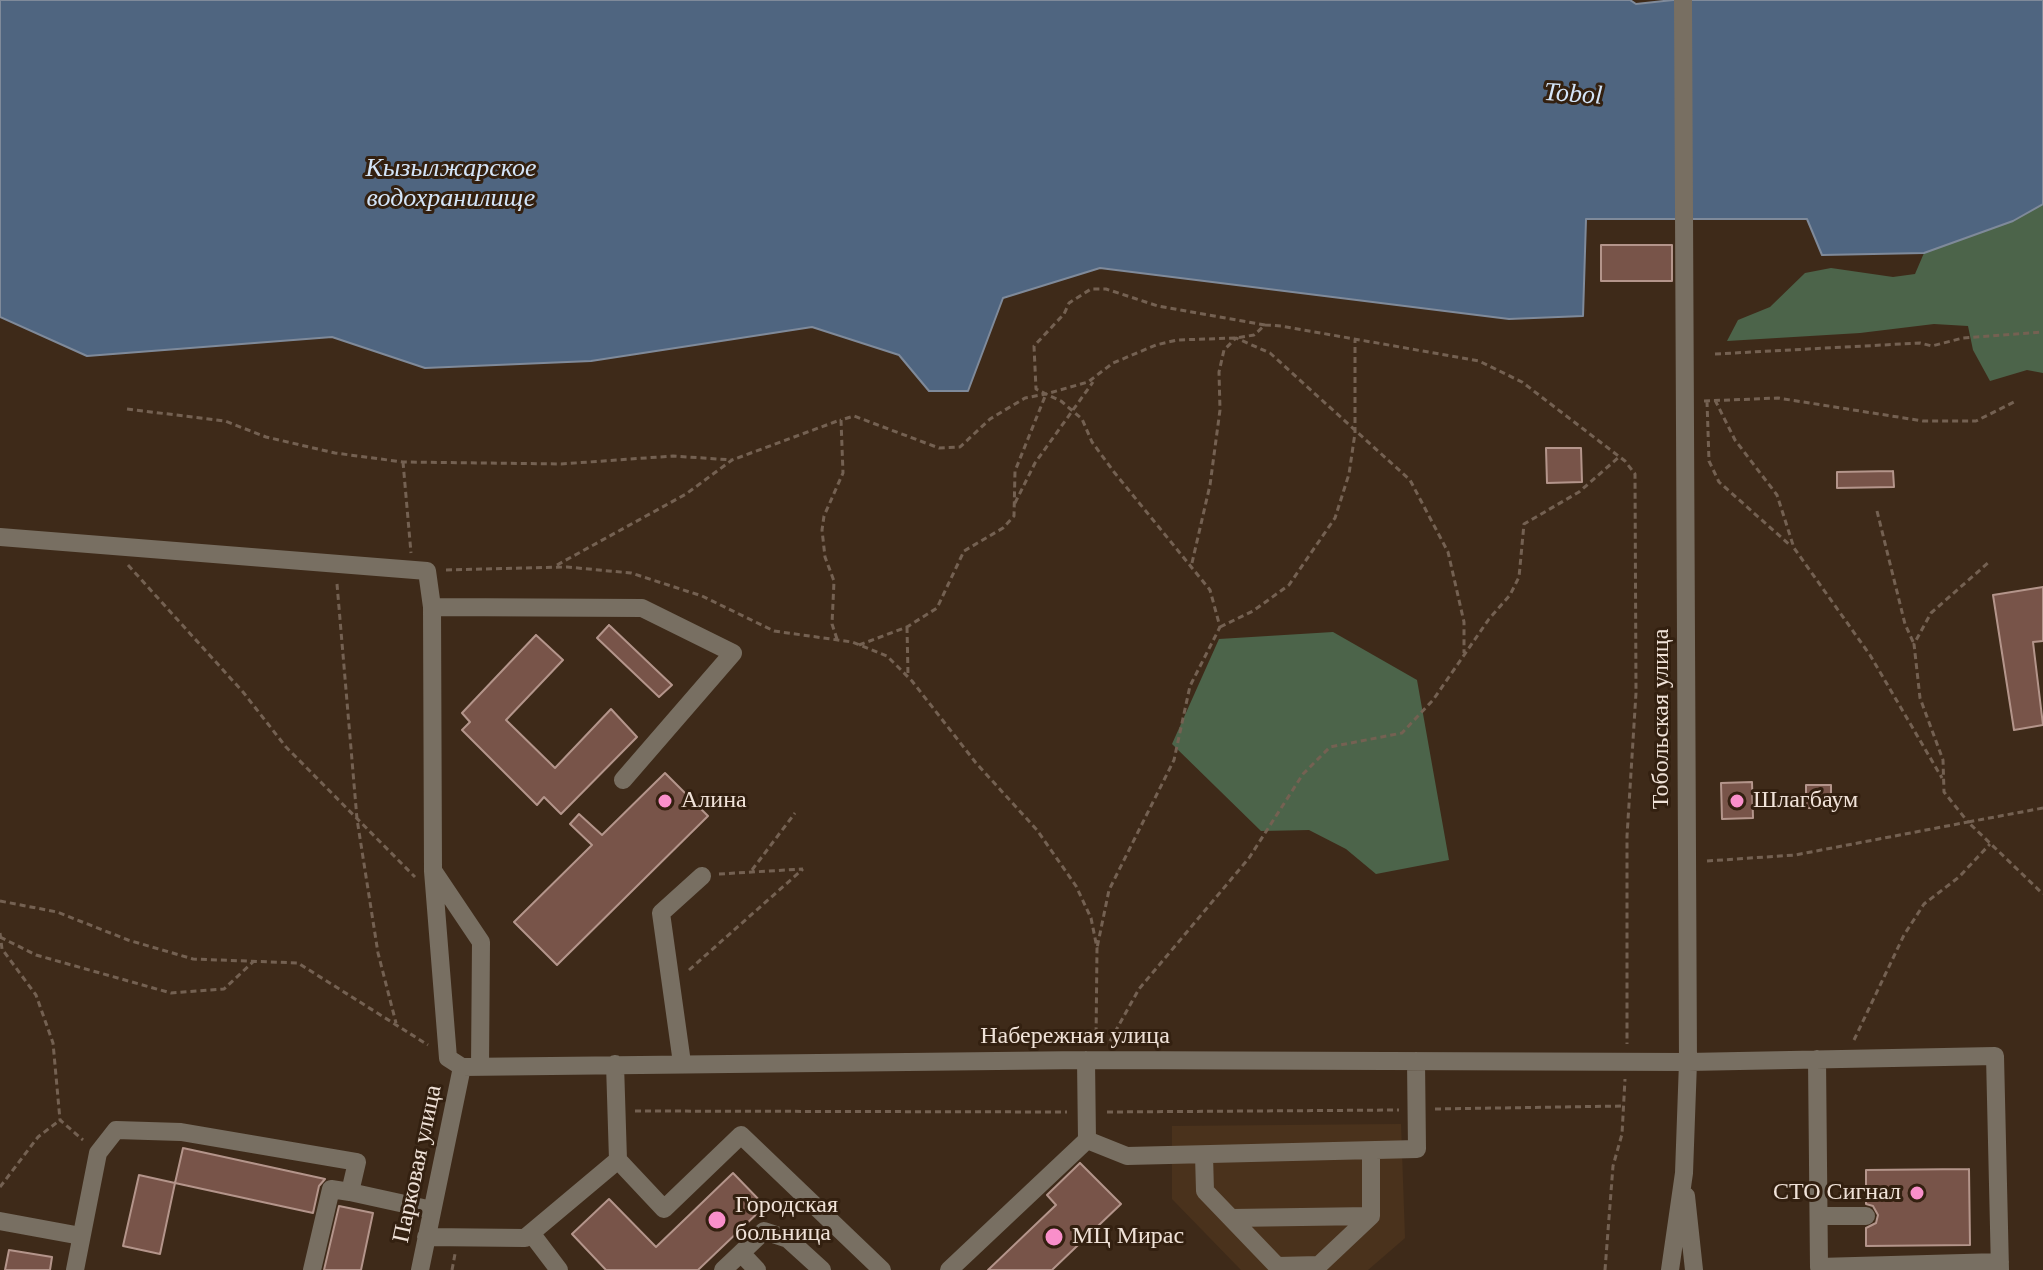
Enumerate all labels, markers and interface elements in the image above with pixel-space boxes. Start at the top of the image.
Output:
water label: Tobol [1543,77,1603,113]
water label: Кызылжарское водохранилище [365,153,537,214]
street label: Тобольская улица [1648,629,1676,809]
place label: Алина [681,787,747,815]
place label: Шлагбаум [1753,787,1858,815]
marker: Алина [656,792,674,810]
marker: Шлагбаум [1728,792,1746,810]
street label: Набережная улица [980,1023,1170,1051]
street label: Парковая улица [387,1083,449,1245]
place label: СТО Сигнал [1773,1179,1901,1207]
marker: СТО Сигнал [1908,1184,1926,1202]
place label: Городская больница [735,1192,838,1248]
marker: Городская больница [706,1209,728,1231]
place label: МЦ Мирас [1072,1223,1184,1251]
marker: МЦ Мирас [1043,1226,1065,1248]

